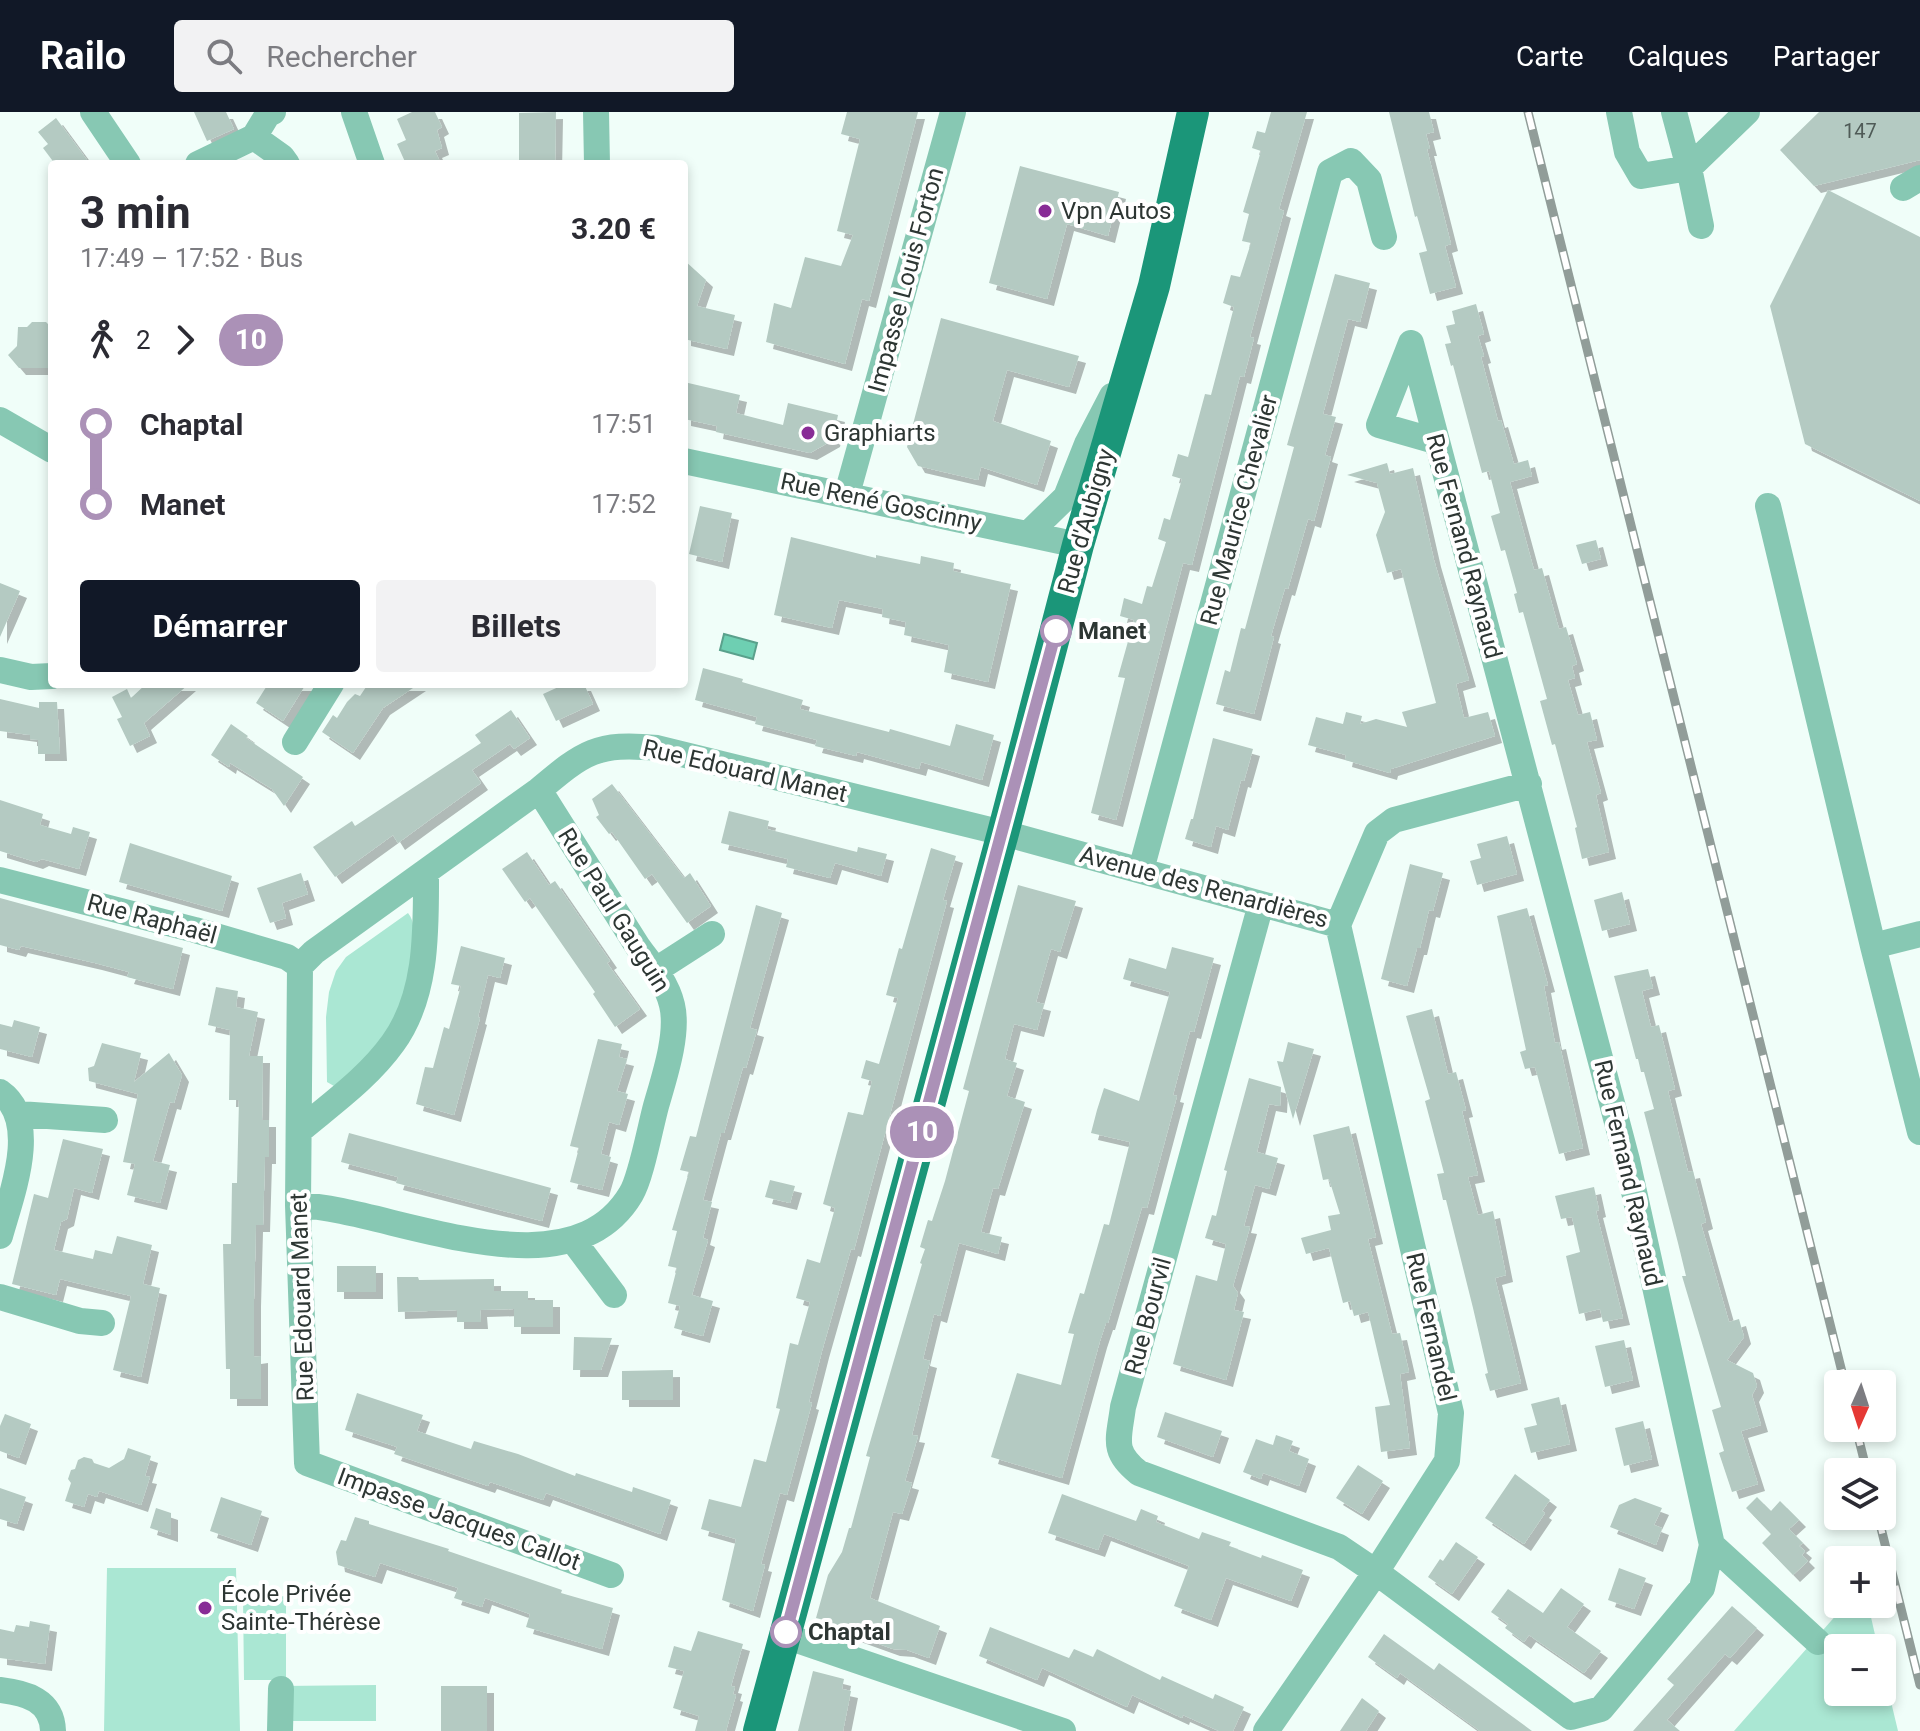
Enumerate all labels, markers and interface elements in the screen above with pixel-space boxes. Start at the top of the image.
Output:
search box [174,20,734,92]
text: Railo [40,34,126,78]
icon: search [202,34,246,78]
text: Rechercher [266,39,417,74]
text: Carte [1516,40,1584,73]
text: Calques [1628,40,1729,73]
text: Partager [1773,40,1880,73]
house number: 147 [1843,119,1877,143]
street label: Impasse Louis Forton [863,165,949,395]
text: 3 min [80,187,191,239]
place label: Vpn Autos [1061,197,1171,225]
marker: Vpn Autos [1036,202,1054,220]
text: 3.20 € [571,211,656,246]
text: 17:49 – 17:52 · Bus [80,243,303,273]
icon: walk [80,318,124,362]
icon: forward [163,318,207,362]
text: 10 [235,323,267,356]
text: 2 [136,325,151,355]
street label: Rue Maurice Chevalier [1195,392,1283,628]
text: Chaptal [140,407,244,442]
text: 17:51 [591,409,656,439]
place label: Graphiarts [824,419,936,447]
marker: Graphiarts [799,424,817,442]
street label: Rue Fernand Raynaud [1420,430,1508,662]
street label: Rue d'Aubigny [1052,445,1120,597]
street label: Rue René Goscinny [778,467,985,537]
text: Manet [140,487,226,522]
text: 17:52 [591,489,656,519]
button: Démarrer [80,580,360,672]
button: Billets [376,580,656,672]
marker: Manet [1041,616,1071,646]
place label: Manet [1078,617,1146,645]
street label: Rue Edouard Manet [640,734,850,808]
street label: Rue Paul Gauguin [552,823,676,997]
street label: Avenue des Renardières [1077,840,1331,934]
street label: Rue Raphaël [84,888,220,950]
street label: Rue Fernand Raynaud [1588,1057,1668,1289]
line badge: 10 [886,1106,958,1158]
text: 10 [906,1115,938,1148]
street label: Rue Edouard Manet [284,1192,320,1402]
street label: Rue Fernandel [1400,1250,1462,1404]
street label: Rue Bourvil [1119,1254,1177,1378]
north arrow [1824,1370,1896,1442]
map controls [1824,1370,1896,1706]
button: layers [1824,1458,1896,1530]
street label: Impasse Jacques Callot [334,1462,584,1576]
button: + [1824,1546,1896,1618]
place label: École Privée Sainte-Thérèse [221,1580,381,1636]
marker: École Privée Sainte-Thérèse [196,1599,214,1617]
marker: Chaptal [771,1617,801,1647]
place label: Chaptal [808,1618,891,1646]
button: − [1824,1634,1896,1706]

